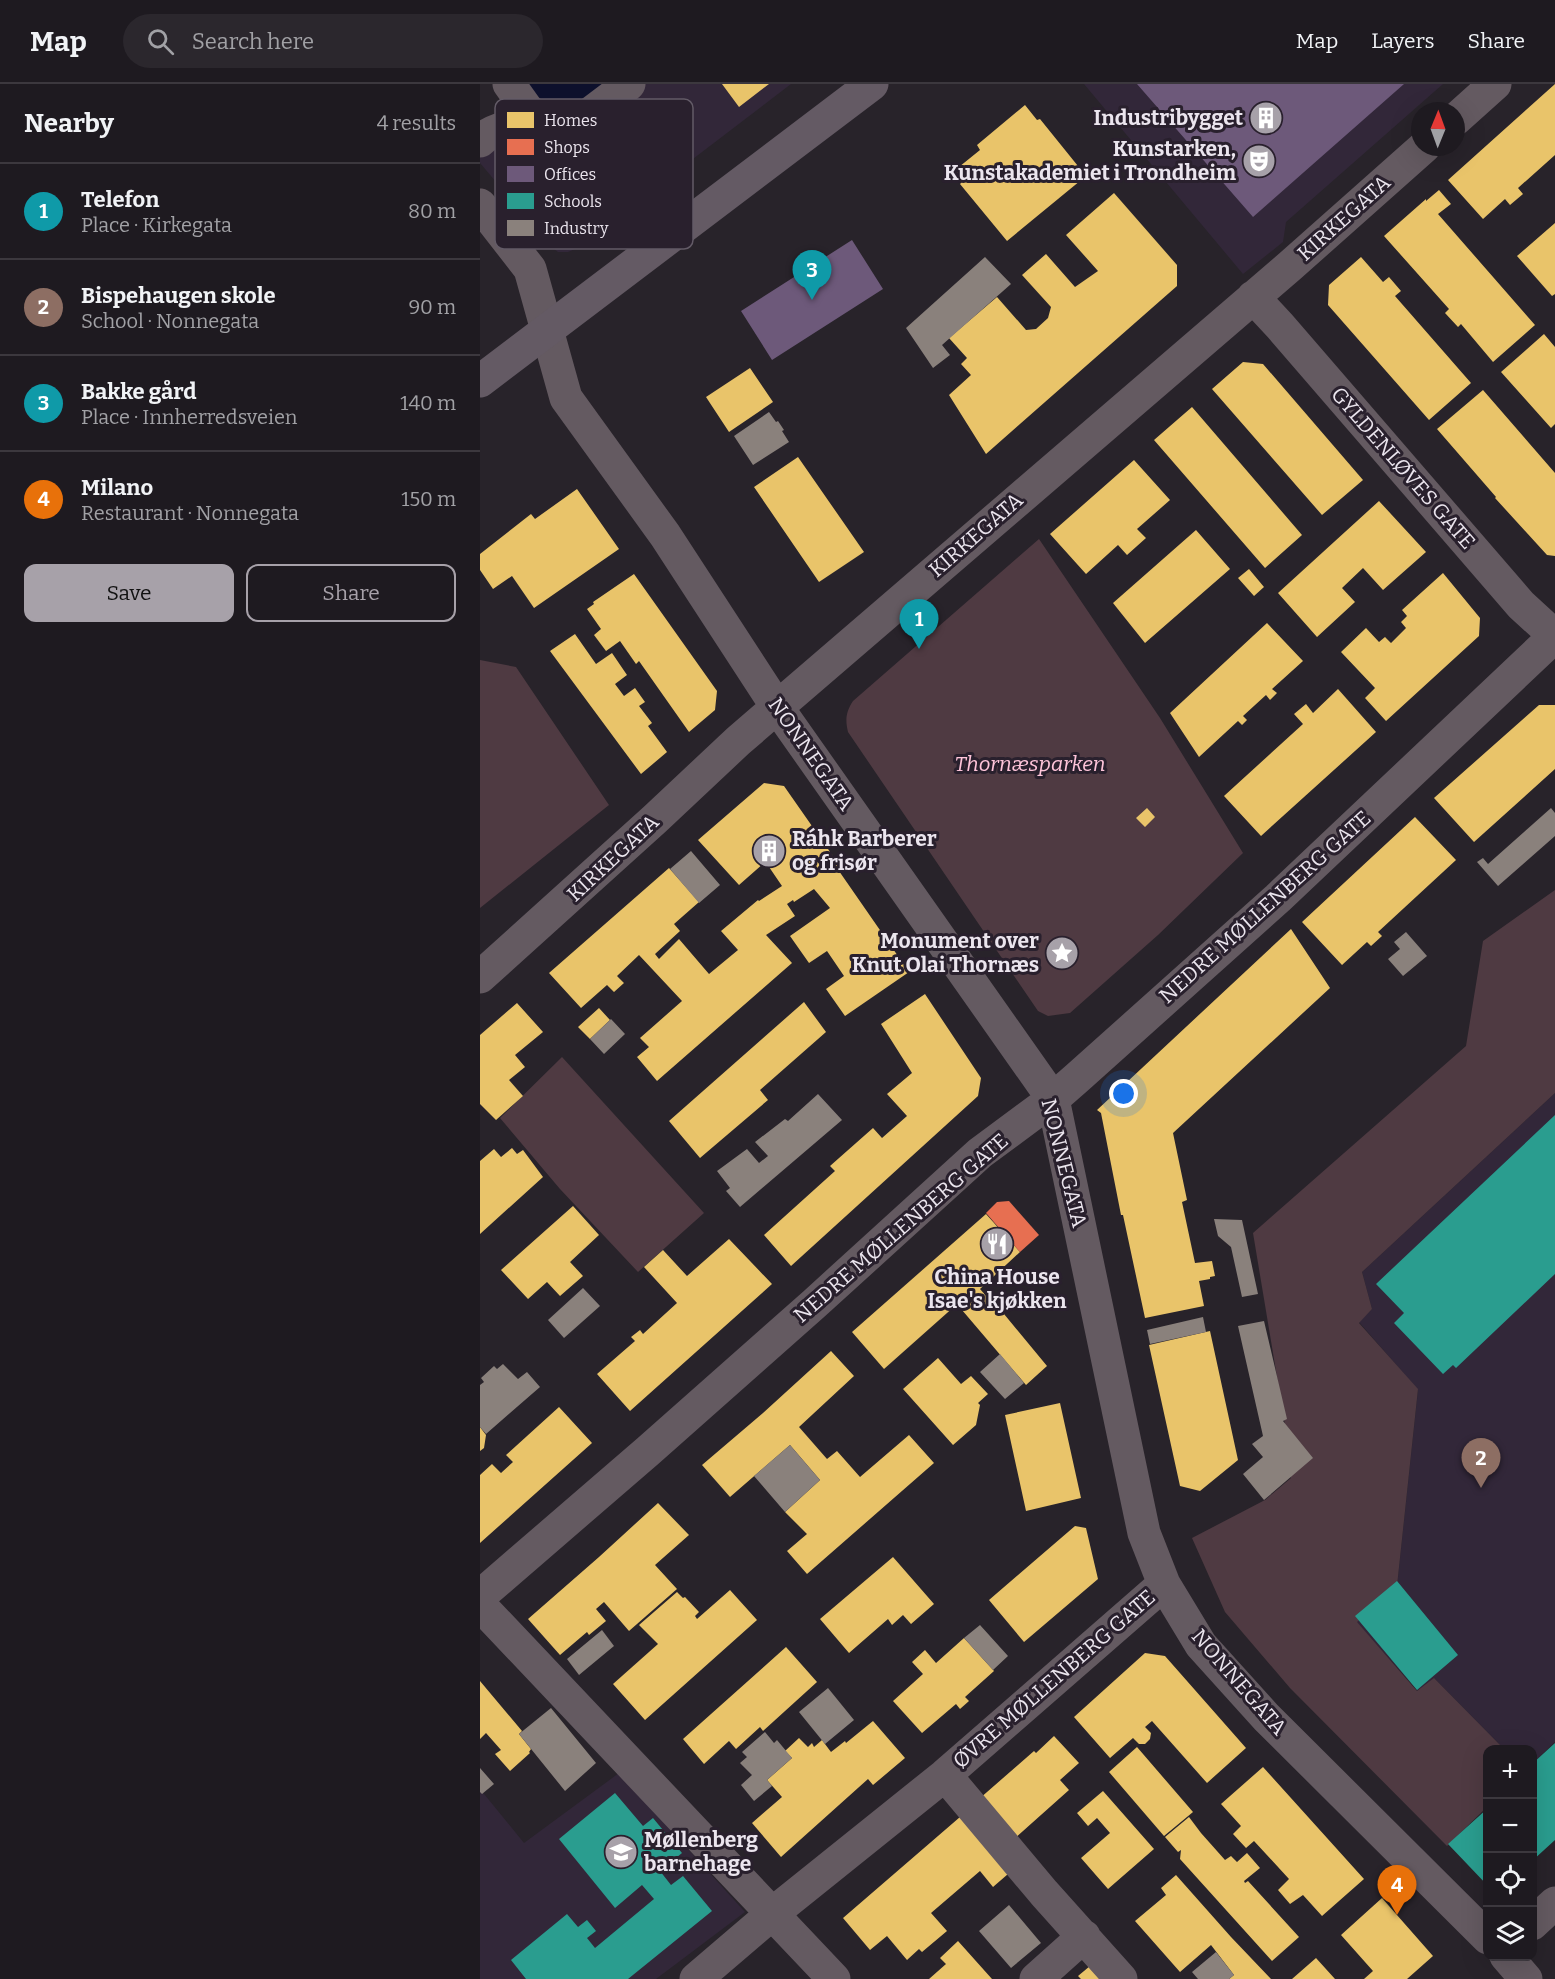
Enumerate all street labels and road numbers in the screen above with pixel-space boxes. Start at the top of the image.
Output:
street label: KIRKEGATA [1292,169,1396,266]
street label: GYLDENLØVES GATE [1325,382,1481,554]
street label: KIRKEGATA [924,487,1028,583]
street label: NONNEGATA [762,692,860,816]
street label: NEDRE MØLLENBERG GATE [1154,805,1376,1009]
street label: KIRKEGATA [562,809,664,907]
street label: NONNEGATA [1035,1096,1093,1230]
street label: NEDRE MØLLENBERG GATE [788,1128,1014,1328]
street label: ØVRE MØLLENBERG GATE [948,1584,1160,1774]
street label: NONNEGATA [1186,1624,1292,1740]

